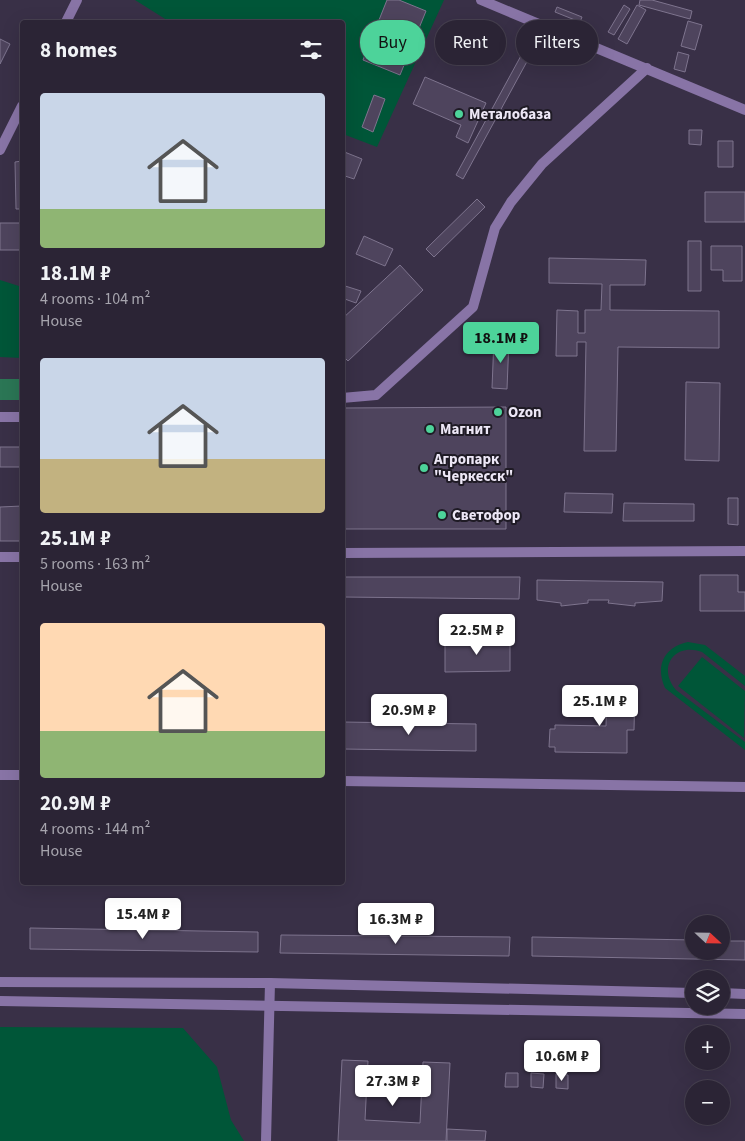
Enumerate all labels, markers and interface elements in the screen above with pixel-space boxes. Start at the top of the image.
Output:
chip: Buy [360,20,425,65]
chip: Rent [435,20,506,65]
chip: Filters [516,20,598,65]
text: 8 homes [40,35,117,65]
icon: filters [297,36,325,64]
place label: Металобаза [469,104,551,125]
marker: Металобаза [453,108,465,120]
icon: home [138,126,228,216]
text: 18.1M ₽ [40,258,111,288]
text: 4 rooms · 104 m² [40,288,150,310]
text: House [40,310,82,332]
pin: 18.1M ₽ [455,322,547,364]
text: 18.1M ₽ [474,327,528,349]
icon: home [138,391,228,481]
place label: Ozon [508,402,542,423]
marker: Ozon [492,406,504,418]
place label: Магнит [440,419,491,440]
marker: Магнит [424,423,436,435]
place label: Агропарк "Черкесск" [433,449,513,487]
marker: Агропарк "Черкесск" [418,462,430,474]
place label: Светофор [452,505,521,526]
marker: Светофор [436,509,448,521]
text: 25.1M ₽ [40,523,111,553]
text: 5 rooms · 163 m² [40,553,150,575]
text: House [40,575,82,597]
pin: 22.5M ₽ [431,614,523,656]
text: 22.5M ₽ [450,619,504,641]
icon: home [138,656,228,746]
pin: 25.1M ₽ [554,684,646,727]
text: 25.1M ₽ [573,690,627,712]
pin: 20.9M ₽ [363,694,455,736]
text: 20.9M ₽ [382,699,436,721]
text: 20.9M ₽ [40,788,111,818]
text: 4 rooms · 144 m² [40,818,150,840]
text: House [40,840,82,862]
pin: 15.4M ₽ [97,898,189,940]
pin: 16.3M ₽ [350,902,442,945]
text: 15.4M ₽ [116,903,170,925]
text: 16.3M ₽ [369,908,423,930]
north arrow [685,915,730,960]
map controls [685,915,730,1125]
button: layers [685,970,730,1015]
button: + [685,1025,730,1070]
pin: 10.6M ₽ [516,1040,608,1082]
text: 10.6M ₽ [535,1045,589,1067]
pin: 27.3M ₽ [347,1064,439,1107]
text: 27.3M ₽ [366,1070,420,1092]
button: − [685,1080,730,1125]

